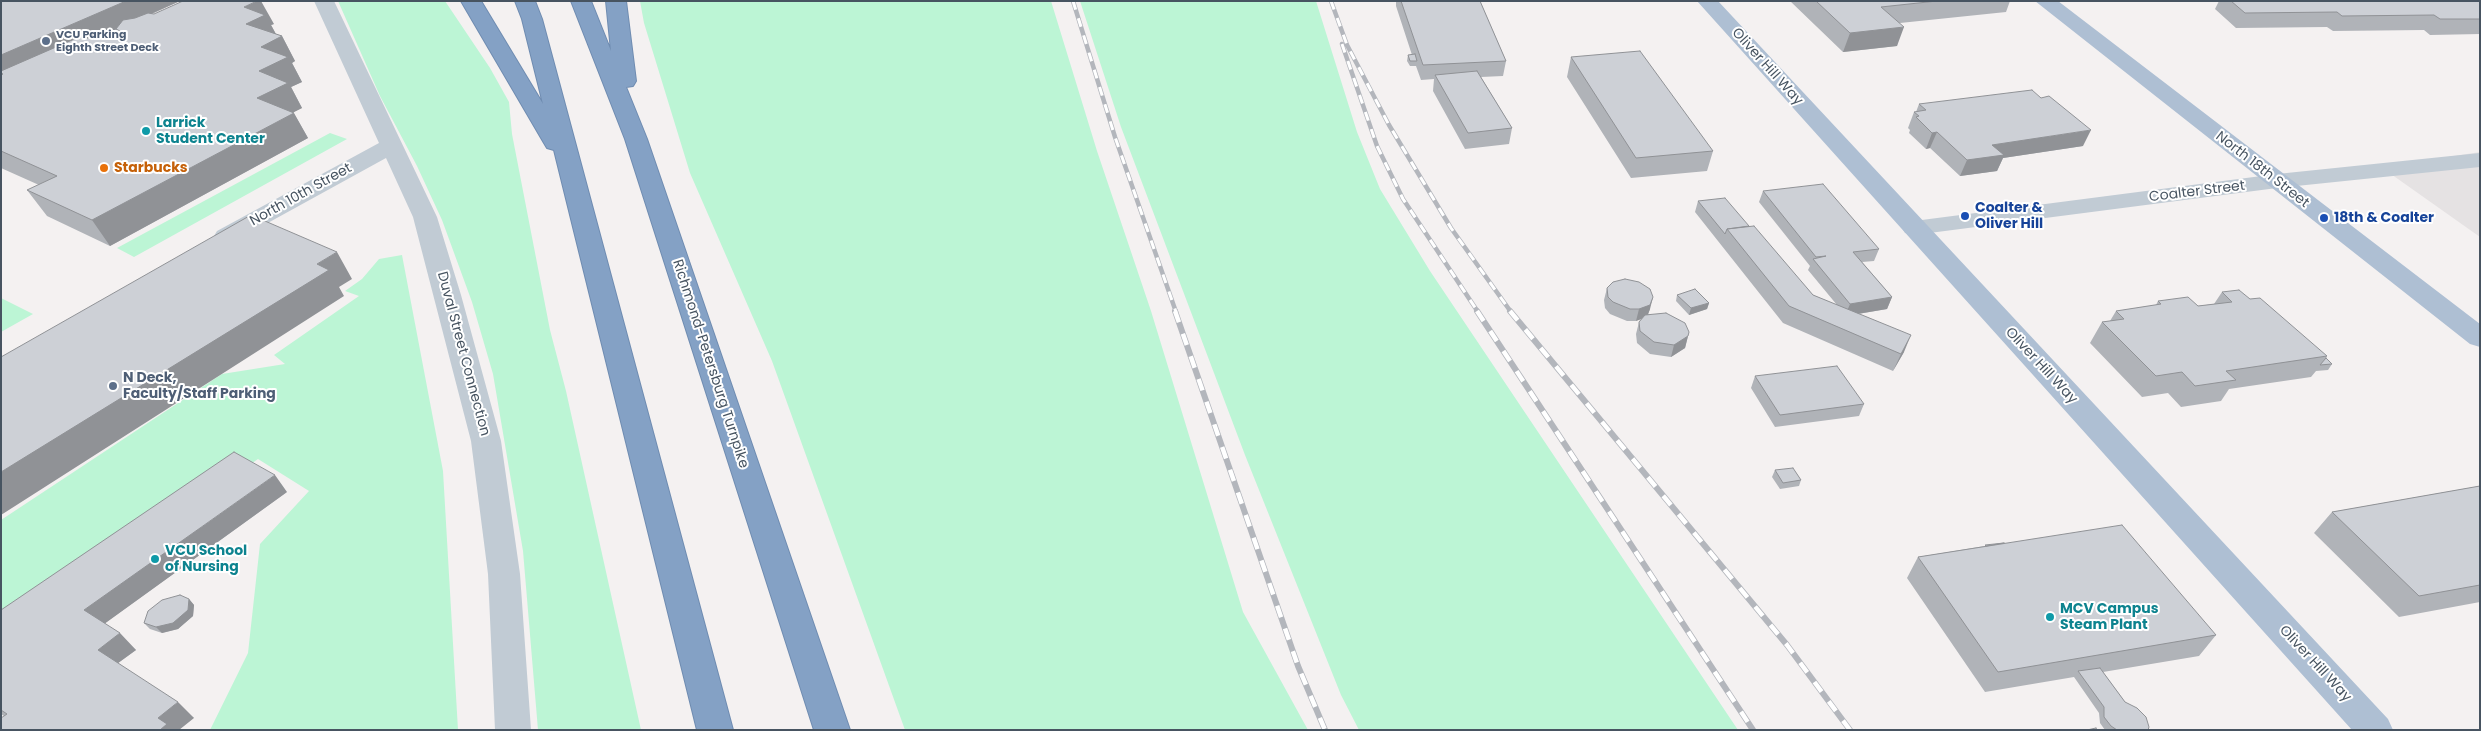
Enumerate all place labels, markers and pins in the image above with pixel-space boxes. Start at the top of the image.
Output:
place label: VCU Parking Eighth Street Deck [56,28,159,54]
marker: VCU Parking Eighth Street Deck [40,35,52,47]
place label: Larrick Student Center [156,115,265,148]
marker: Larrick Student Center [140,125,152,137]
place label: Starbucks [114,160,188,176]
marker: Starbucks [98,162,110,174]
place label: Coalter & Oliver Hill [1975,200,2043,232]
marker: Coalter & Oliver Hill [1959,210,1971,222]
place label: 18th & Coalter [2334,210,2434,226]
marker: 18th & Coalter [2318,212,2330,224]
place label: N Deck, Faculty/Staff Parking [123,370,276,402]
marker: N Deck, Faculty/Staff Parking [107,380,119,392]
place label: VCU School of Nursing [165,543,247,576]
marker: VCU School of Nursing [149,553,161,565]
place label: MCV Campus Steam Plant [2060,601,2158,634]
marker: MCV Campus Steam Plant [2044,611,2056,623]

